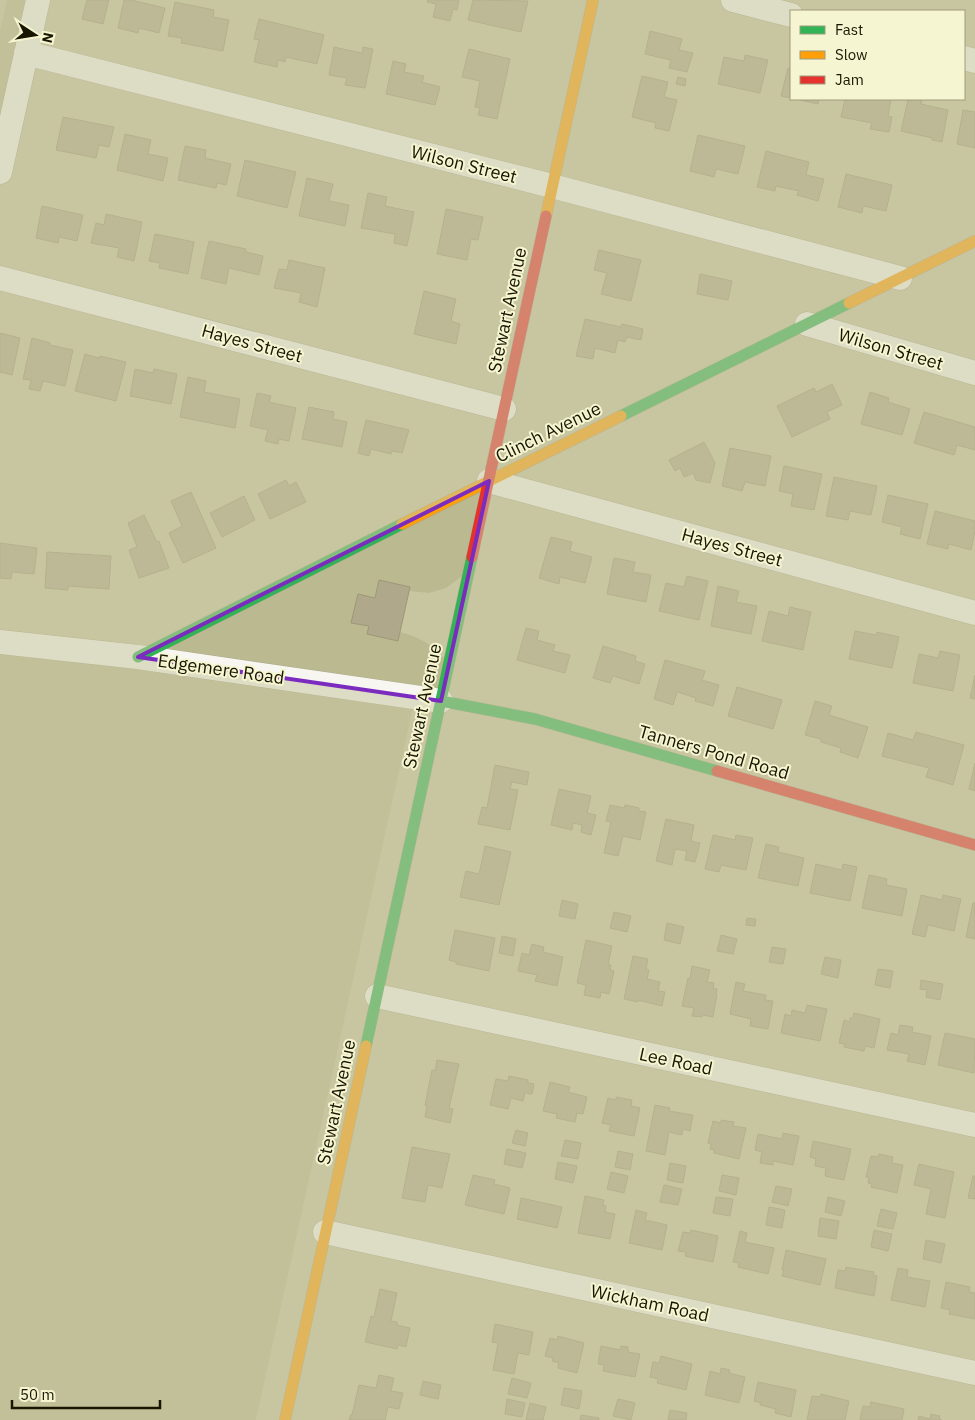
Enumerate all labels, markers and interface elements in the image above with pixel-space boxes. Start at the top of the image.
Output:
north arrow [10,10,60,60]
legend [790,10,965,100]
text: Fast [835,20,863,39]
text: N [38,31,58,45]
text: Slow [835,45,868,64]
text: Jam [835,70,864,89]
street label: Wilson Street [409,140,519,188]
street label: Stewart Avenue [483,245,531,375]
street label: Hayes Street [199,319,305,367]
street label: Wilson Street [836,323,946,375]
street label: Clinch Avenue [492,397,605,467]
street label: Hayes Street [679,523,785,571]
street label: Stewart Avenue [398,641,446,771]
street label: Edgemere Road [156,649,286,689]
street label: Tanners Pond Road [636,720,792,784]
street label: Stewart Avenue [312,1037,360,1167]
street label: Lee Road [637,1042,715,1080]
street label: Wickham Road [589,1279,711,1327]
scale bar [12,1378,160,1410]
text: 50 m [20,1385,55,1404]

